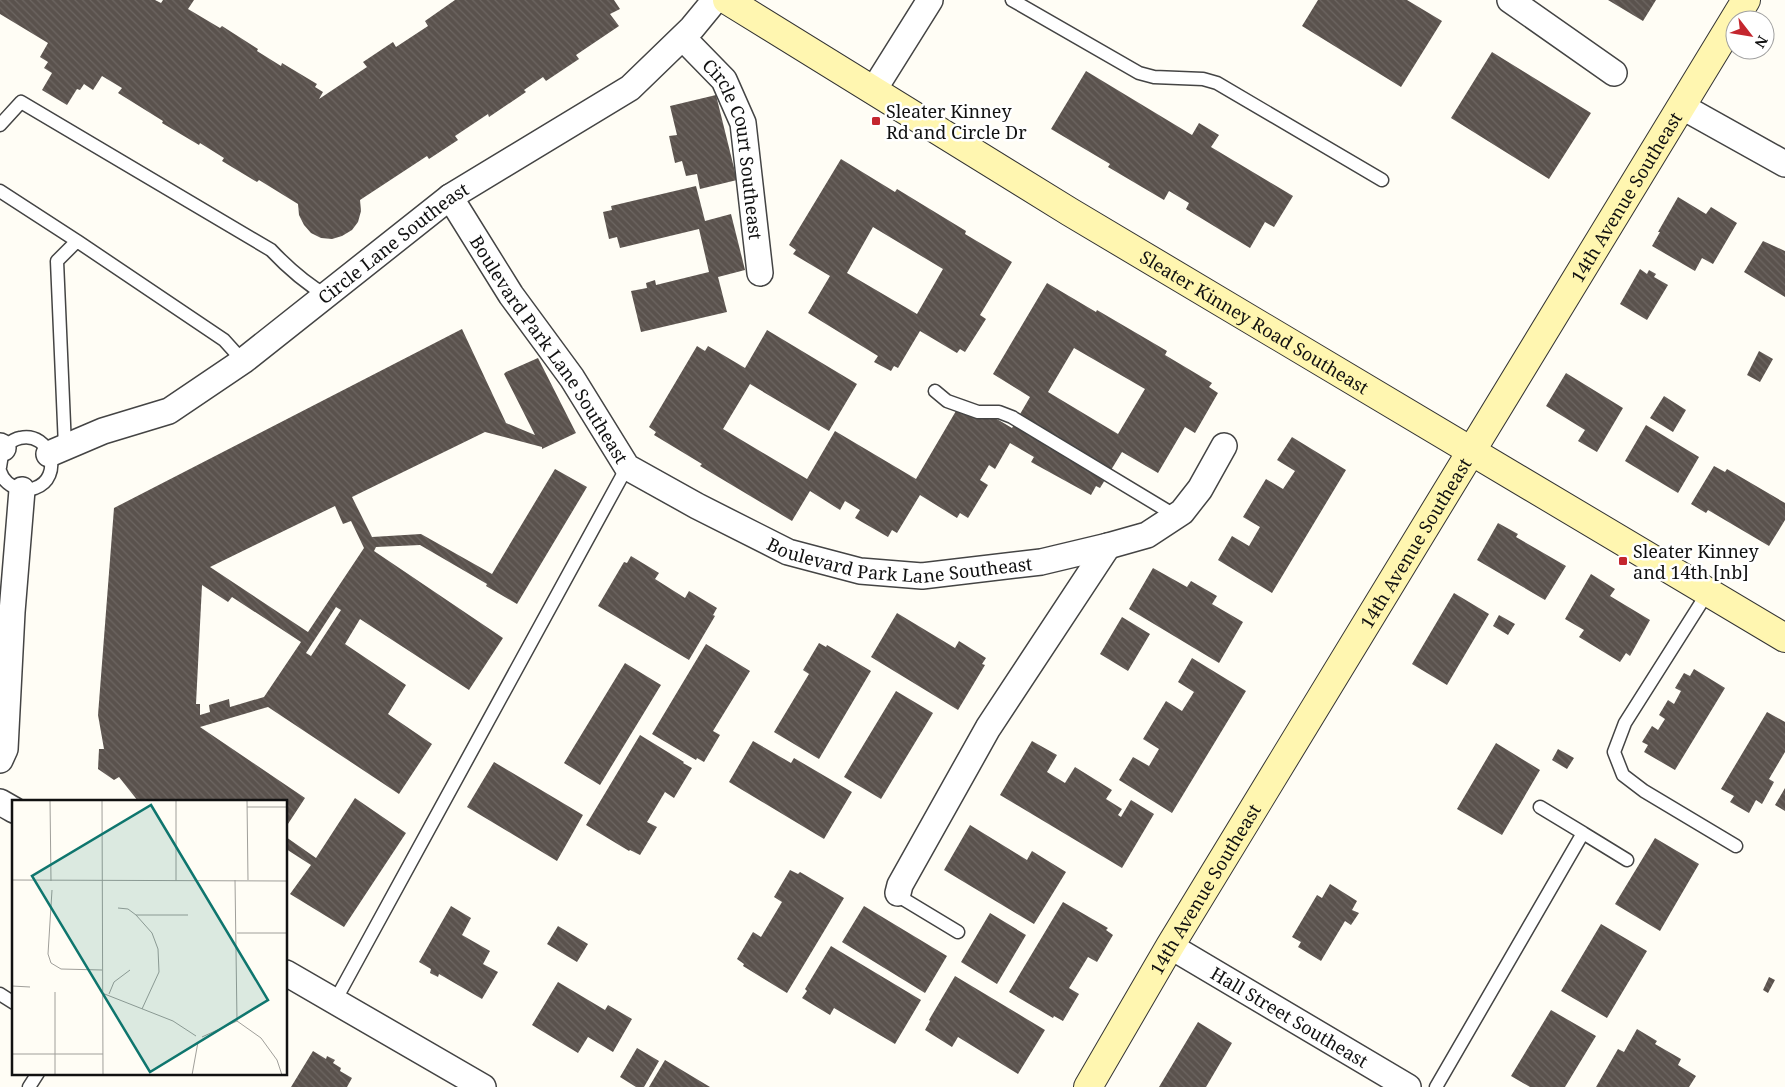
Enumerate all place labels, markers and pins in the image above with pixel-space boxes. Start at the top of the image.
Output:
place label: Sleater Kinney Rd and Circle Dr [886,99,1027,144]
marker: Sleater Kinney Rd and Circle Dr [870,115,882,127]
place label: Sleater Kinney and 14th [nb] [1633,539,1759,584]
marker: Sleater Kinney and 14th [nb] [1617,555,1629,567]

